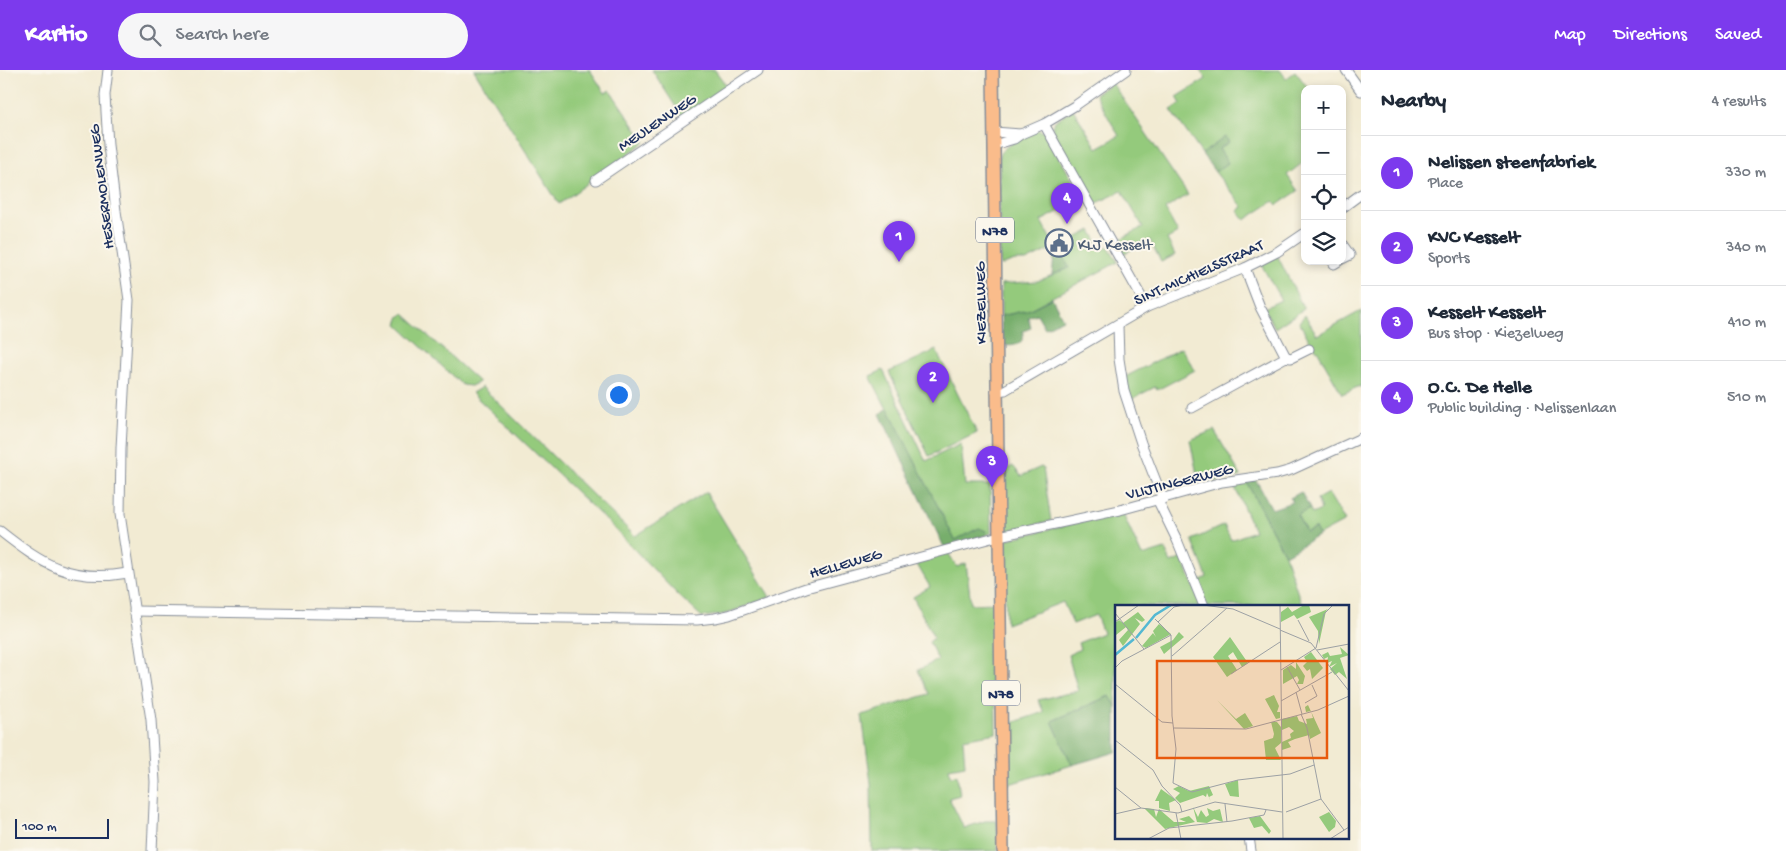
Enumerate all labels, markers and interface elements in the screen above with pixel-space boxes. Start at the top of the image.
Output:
search box [118,13,468,58]
text: Kartio [25,21,88,50]
icon: search [136,21,164,49]
text: Search here [176,24,269,47]
text: Map [1554,25,1586,46]
text: Directions [1614,25,1687,46]
text: Saved [1715,25,1761,46]
map controls [1301,85,1346,265]
button: + [1301,85,1346,130]
street label: MEULENWEG [615,90,701,157]
text: Nearby [1381,90,1446,115]
text: 4 results [1711,93,1766,112]
street label: HESERMOLENWEG [86,122,121,250]
button: − [1301,130,1346,175]
text: Nelissen steenfabriek [1428,152,1595,175]
text: 1 [1394,164,1400,183]
text: 330 m [1725,164,1766,183]
button: locate [1301,175,1346,220]
text: Place [1428,175,1463,194]
pin: 4 [1051,183,1083,224]
road number: N78 [976,218,1014,242]
button: layers [1301,220,1346,265]
pin: 1 [883,221,915,262]
text: KVC Kesselt [1428,227,1520,250]
public building icon: KLJ Kesselt [1044,228,1074,258]
place label: KLJ Kesselt [1078,237,1154,256]
street label: SINT-MICHIELSSTRAAT [1132,237,1268,311]
text: 2 [1393,239,1401,258]
text: 340 m [1726,239,1766,258]
text: Sports [1428,250,1470,269]
street label: KIEZELWEG [972,261,993,344]
text: Kesselt Kesselt [1428,302,1545,325]
text: 3 [1393,314,1401,333]
text: 410 m [1728,314,1766,333]
text: Bus stop · Kiezelweg [1428,325,1564,344]
pin: 2 [917,362,949,403]
text: O.C. De Helle [1428,377,1532,400]
your location [606,382,632,408]
text: 4 [1393,389,1401,408]
text: 510 m [1727,389,1766,408]
text: Public building · Nelissenlaan [1428,400,1616,419]
pin: 3 [976,446,1008,487]
street label: VLIJTINGERWEG [1123,461,1236,506]
street label: HELLEWEG [808,546,885,585]
inset map [1115,605,1348,838]
road number: N78 [982,680,1020,706]
scale bar [15,816,109,839]
text: 100 m [22,819,57,836]

